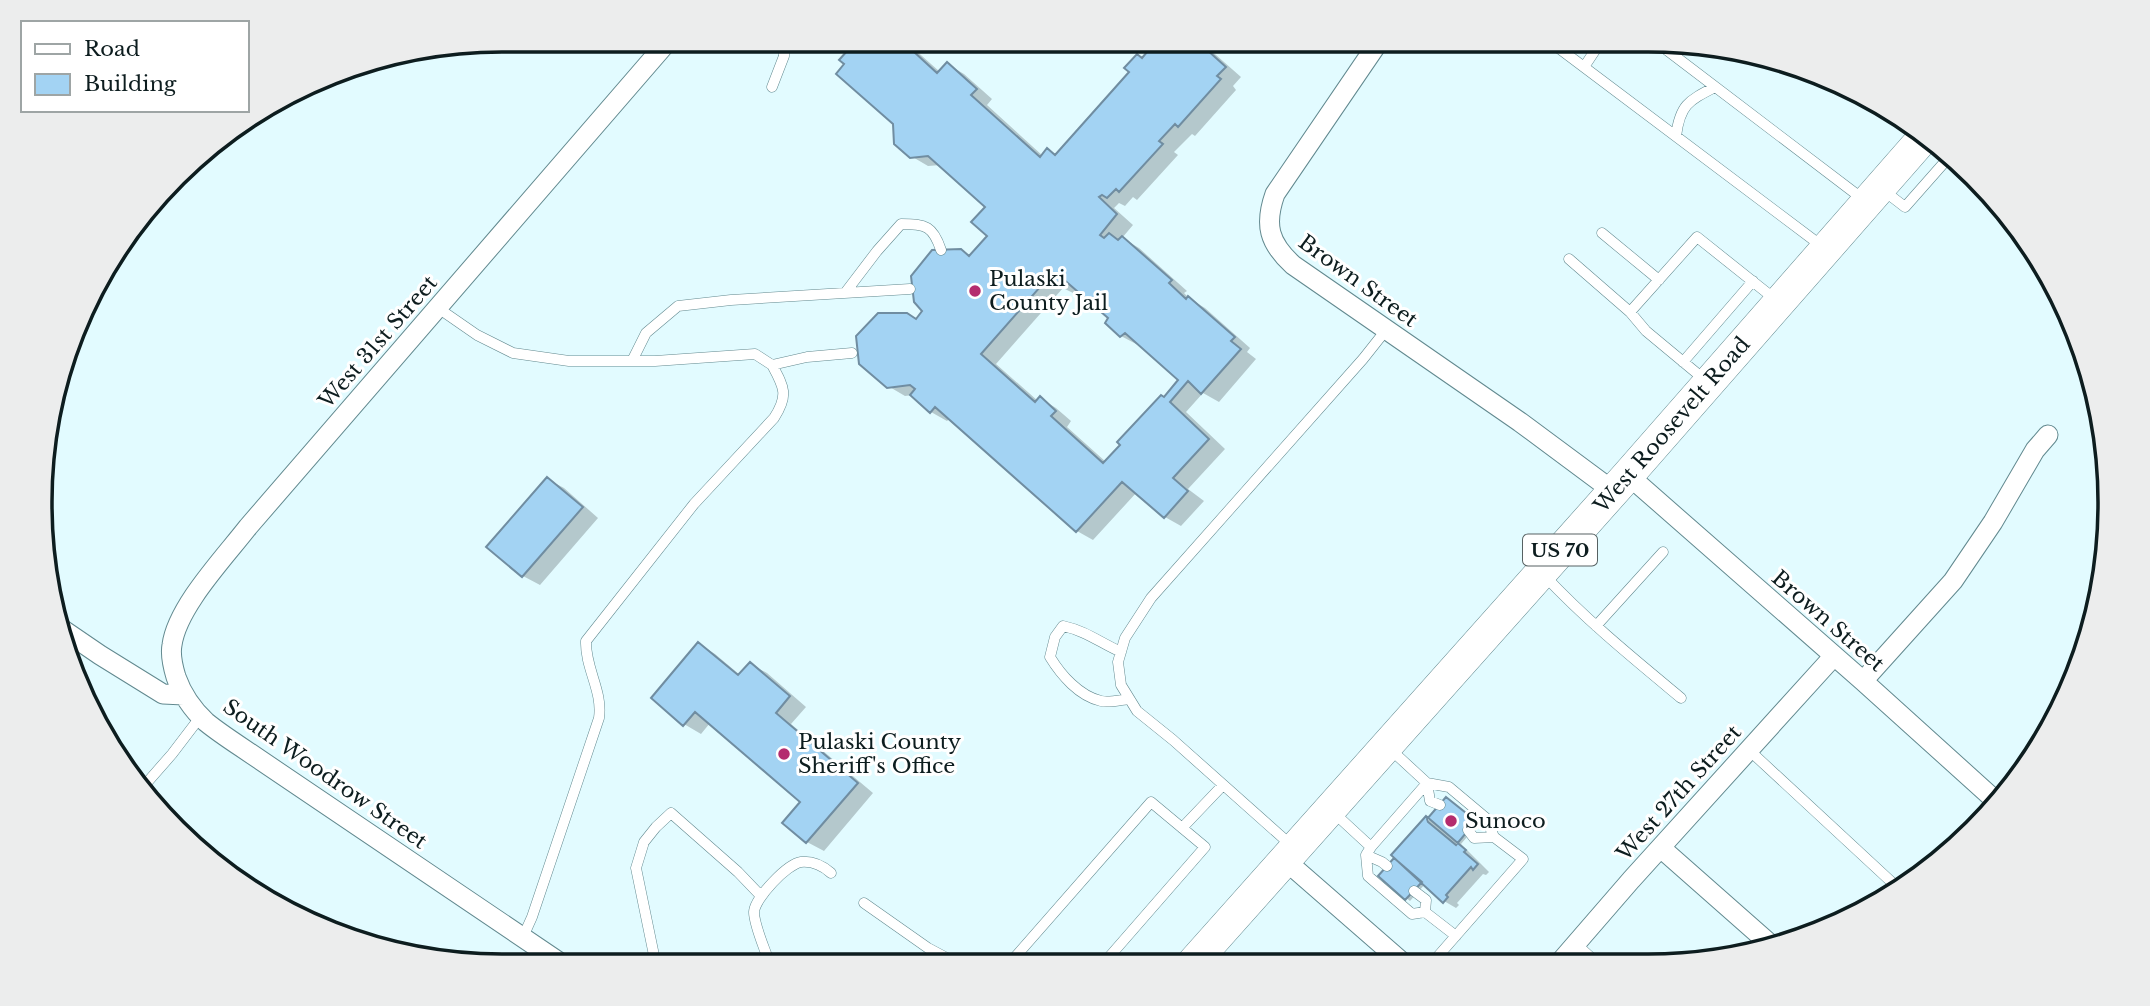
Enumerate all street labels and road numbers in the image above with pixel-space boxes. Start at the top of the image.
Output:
street label: Brown Street [1293,229,1423,333]
street label: West 31st Street [313,270,443,415]
street label: West Roosevelt Road [1588,332,1756,519]
road number: US 70 [1523,534,1597,566]
street label: Brown Street [1766,565,1890,677]
street label: South Woodrow Street [218,694,432,854]
street label: West 27th Street [1611,720,1747,867]

